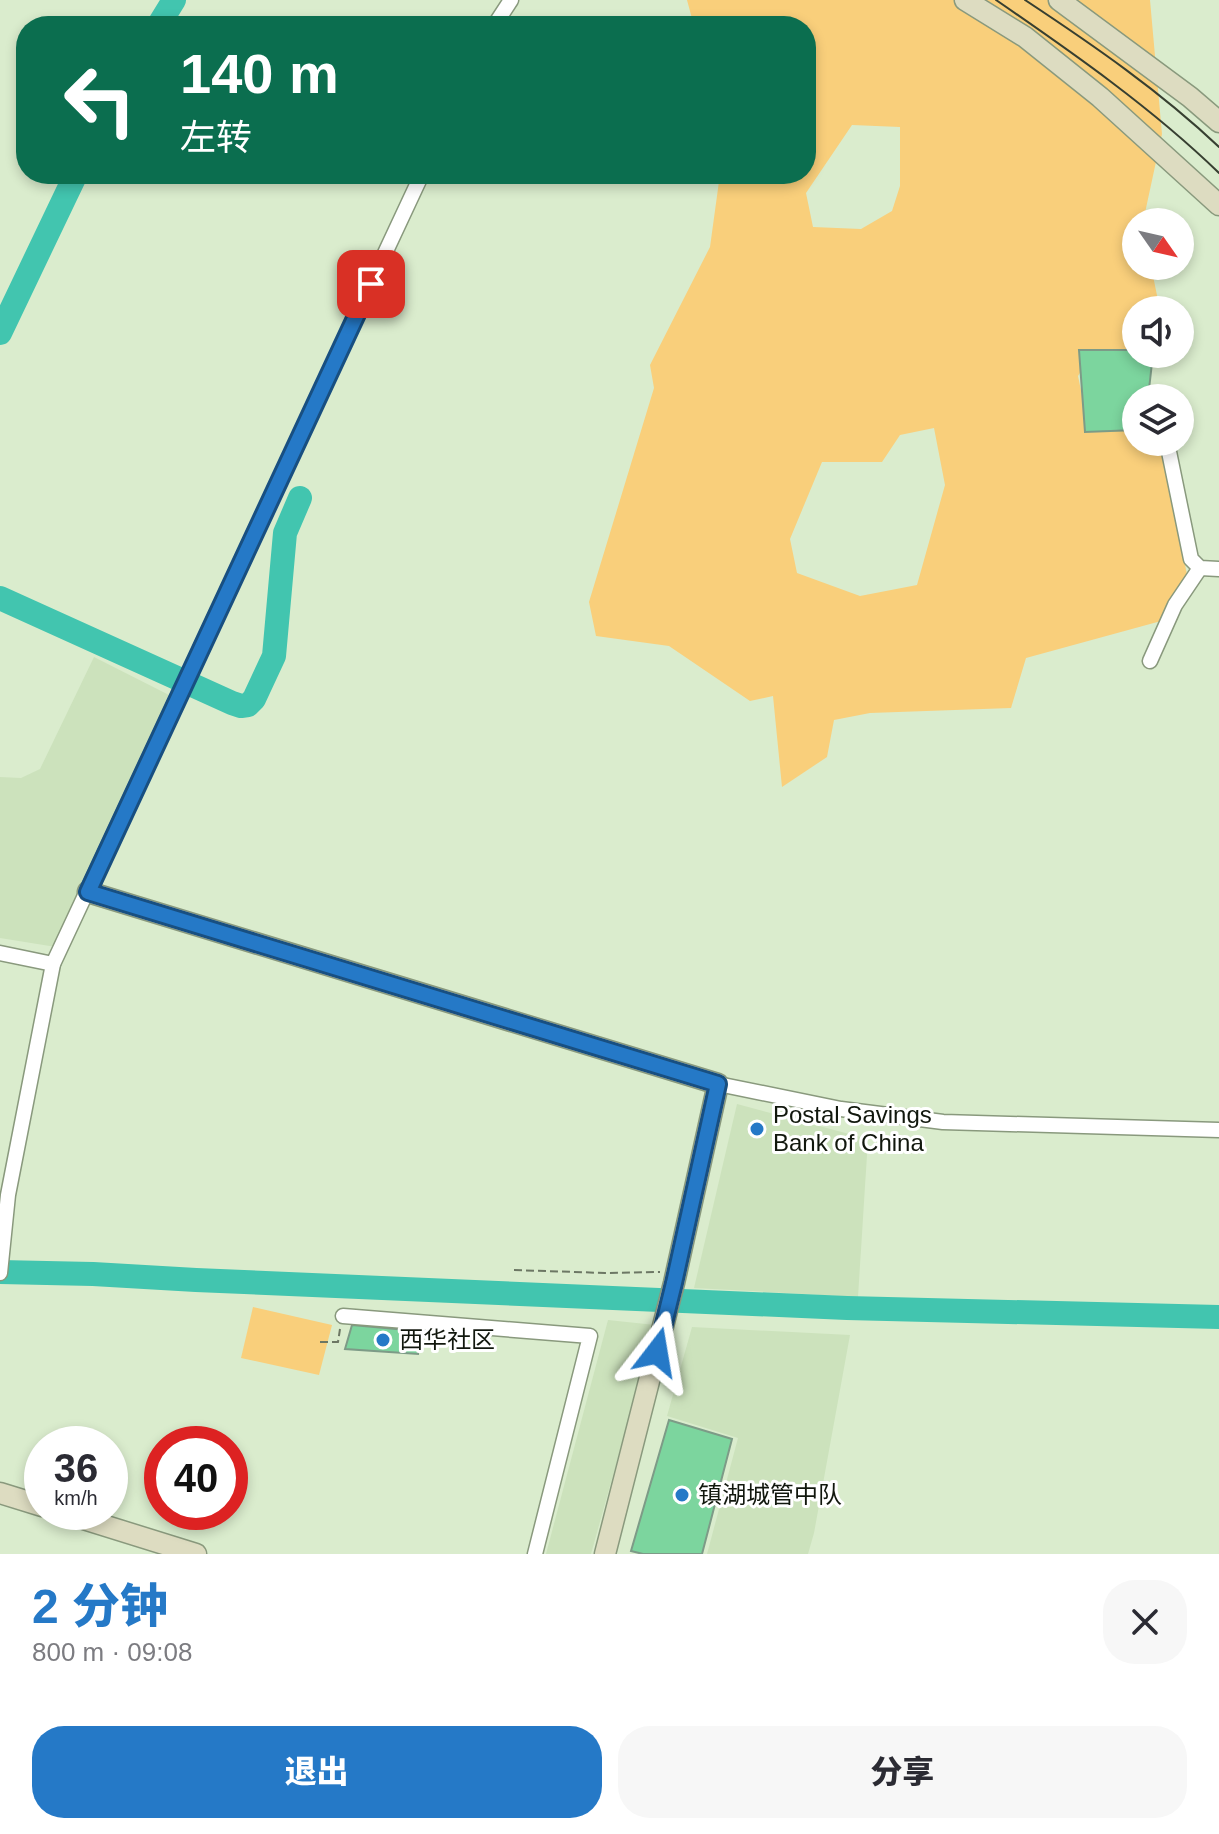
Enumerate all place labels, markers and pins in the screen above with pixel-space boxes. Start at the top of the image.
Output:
pin [337,250,405,318]
place label: Postal Savings Bank of China [773,1101,932,1156]
marker: Postal Savings Bank of China [748,1120,766,1138]
place label: 西华社区 [399,1326,495,1353]
marker: 西华社区 [374,1331,392,1349]
place label: 镇湖城管中队 [698,1481,842,1508]
marker: 镇湖城管中队 [673,1486,691,1504]

